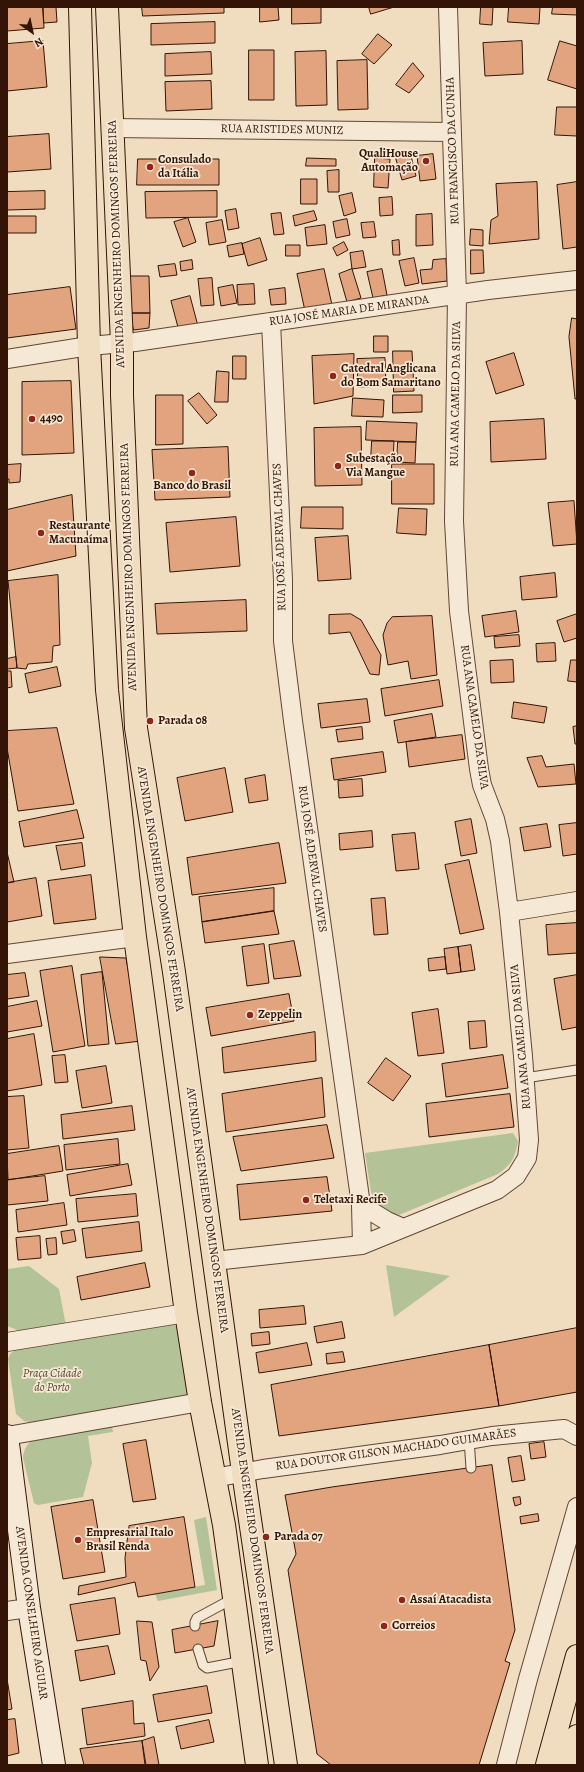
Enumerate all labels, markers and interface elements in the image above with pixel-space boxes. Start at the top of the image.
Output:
north arrow [12,12,52,52]
text: N [31,34,46,51]
street label: RUA FRANCISCO DA CUNHA [443,77,463,225]
street label: AVENIDA ENGENHEIRO DOMINGOS FERREIRA [105,120,129,368]
street label: RUA ARISTIDES MUNIZ [220,122,344,138]
place label: QualiHouse Automação [359,147,418,175]
place label: Consulado da Itália [158,153,211,181]
marker: QualiHouse Automação [421,156,431,166]
marker: Consulado da Itália [145,162,155,172]
street label: RUA JOSÉ MARIA DE MIRANDA [268,293,430,329]
street label: RUA ANA CAMELO DA SILVA [448,321,464,467]
place label: Catedral Anglicana do Bom Samaritano [341,362,441,390]
marker: Catedral Anglicana do Bom Samaritano [328,371,338,381]
place label: 4490 [40,412,63,426]
marker: 4490 [27,414,37,424]
street label: AVENIDA ENGENHEIRO DOMINGOS FERREIRA [117,443,141,691]
place label: Subestação Via Mangue [346,452,405,480]
marker: Subestação Via Mangue [333,461,343,471]
street label: RUA JOSÉ ADERVAL CHAVES [270,463,290,611]
marker: Banco do Brasil [187,468,197,478]
place label: Banco do Brasil [153,479,231,493]
place label: Restaurante Macunaíma [49,519,110,547]
marker: Restaurante Macunaíma [36,528,46,538]
street label: RUA ANA CAMELO DA SILVA [457,644,491,790]
place label: Parada 08 [158,714,207,728]
marker: Parada 08 [145,716,155,726]
street label: AVENIDA ENGENHEIRO DOMINGOS FERREIRA [133,765,187,1013]
street label: RUA JOSÉ ADERVAL CHAVES [295,785,329,933]
street label: RUA ANA CAMELO DA SILVA [507,964,535,1110]
place label: Zeppelin [258,1008,302,1022]
marker: Zeppelin [245,1010,255,1020]
street label: AVENIDA ENGENHEIRO DOMINGOS FERREIRA [183,1086,231,1334]
place label: Teletaxi Recife [314,1193,387,1207]
marker: Teletaxi Recife [301,1195,311,1205]
park label: Praça Cidade do Porto [23,1367,81,1395]
street label: AVENIDA ENGENHEIRO DOMINGOS FERREIRA [228,1407,276,1655]
street label: RUA DOUTOR GILSON MACHADO GUIMARÃES [275,1426,517,1474]
street label: AVENIDA CONSELHEIRO AGUIAR [12,1525,50,1701]
place label: Empresarial Italo Brasil Renda [86,1526,173,1554]
place label: Parada 07 [274,1530,323,1544]
marker: Parada 07 [261,1532,271,1542]
marker: Empresarial Italo Brasil Renda [73,1535,83,1545]
place label: Assaí Atacadista [410,1593,491,1607]
marker: Assaí Atacadista [397,1595,407,1605]
place label: Correios [392,1619,435,1633]
marker: Correios [379,1621,389,1631]

